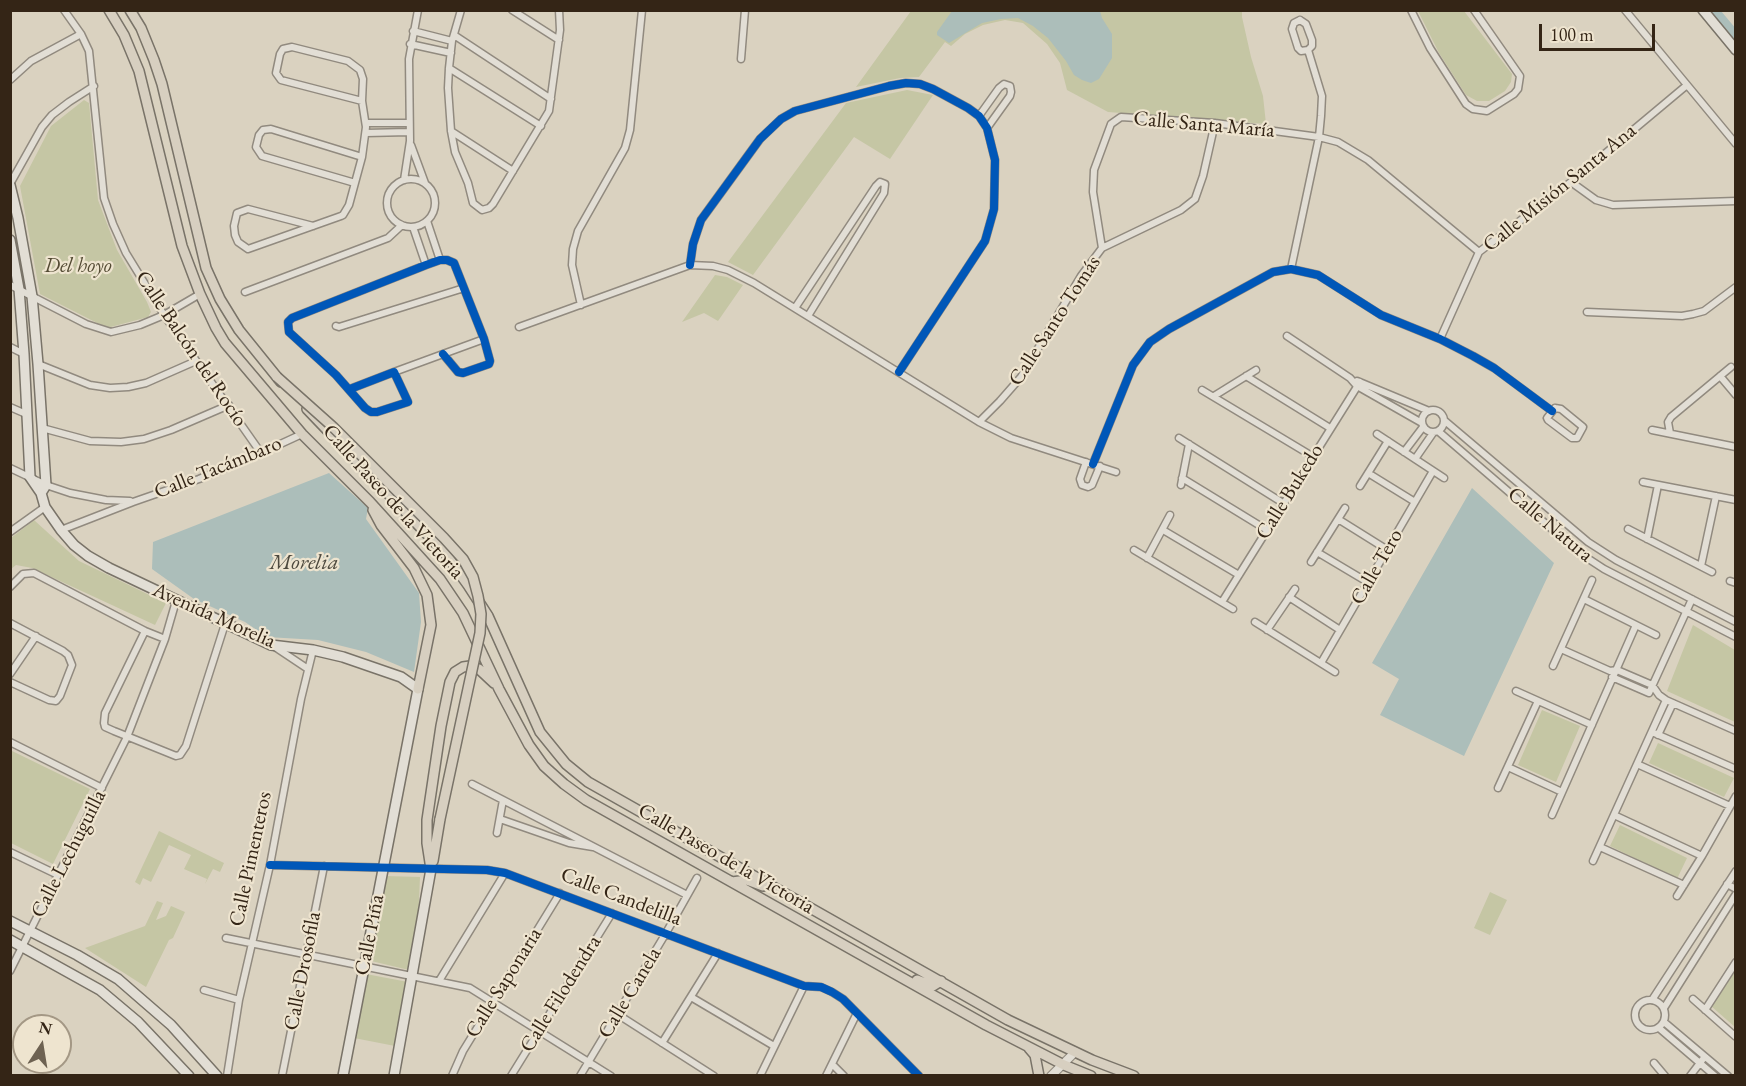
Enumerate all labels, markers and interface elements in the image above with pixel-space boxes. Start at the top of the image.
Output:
scale bar [1542,12,1658,50]
text: 100 m [1550,23,1594,46]
street label: Calle Santa María [1132,106,1276,144]
street label: Calle Misión Santa Ana [1478,118,1642,258]
street label: Calle Santo Tomás [1004,251,1106,391]
park label: Del hoyo [44,253,112,279]
street label: Calle Balcón del Rocío [129,266,253,432]
street label: Calle Paseo de la Victoria [317,419,469,585]
street label: Calle Tacámbaro [151,431,285,505]
street label: Calle Bukedo [1251,440,1329,544]
street label: Calle Natura [1502,482,1598,568]
street label: Calle Tero [1345,525,1409,609]
water label: Morelia [269,550,339,576]
street label: Avenida Morelia [149,578,279,654]
street label: Calle Lechuguilla [26,786,112,922]
street label: Calle Pimenteros [224,789,278,929]
street label: Calle Paseo de la Victoria [633,798,819,920]
street label: Calle Candelilla [557,862,685,932]
street label: Calle Piña [350,892,390,978]
street label: Calle Drosofila [279,909,327,1033]
street label: Calle Saponaria [460,923,548,1043]
street label: Calle Filodendra [515,931,607,1057]
street label: Calle Canela [593,943,667,1043]
north arrow [12,1014,72,1074]
text: N [37,1016,54,1039]

